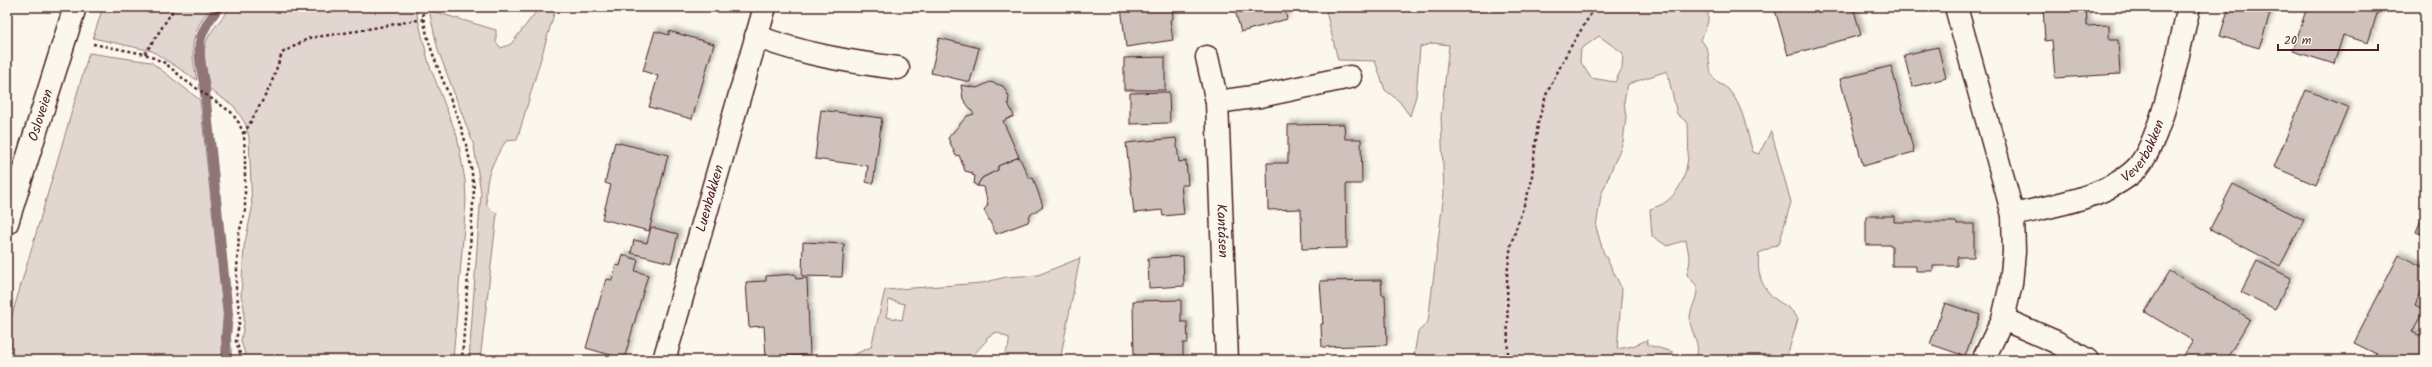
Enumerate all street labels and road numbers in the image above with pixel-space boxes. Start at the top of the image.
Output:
street label: Osloveien [22,86,59,144]
street label: Veverbakken [2117,117,2171,188]
street label: Luenbakken [690,162,730,235]
street label: Kantåsen [1210,203,1234,258]

